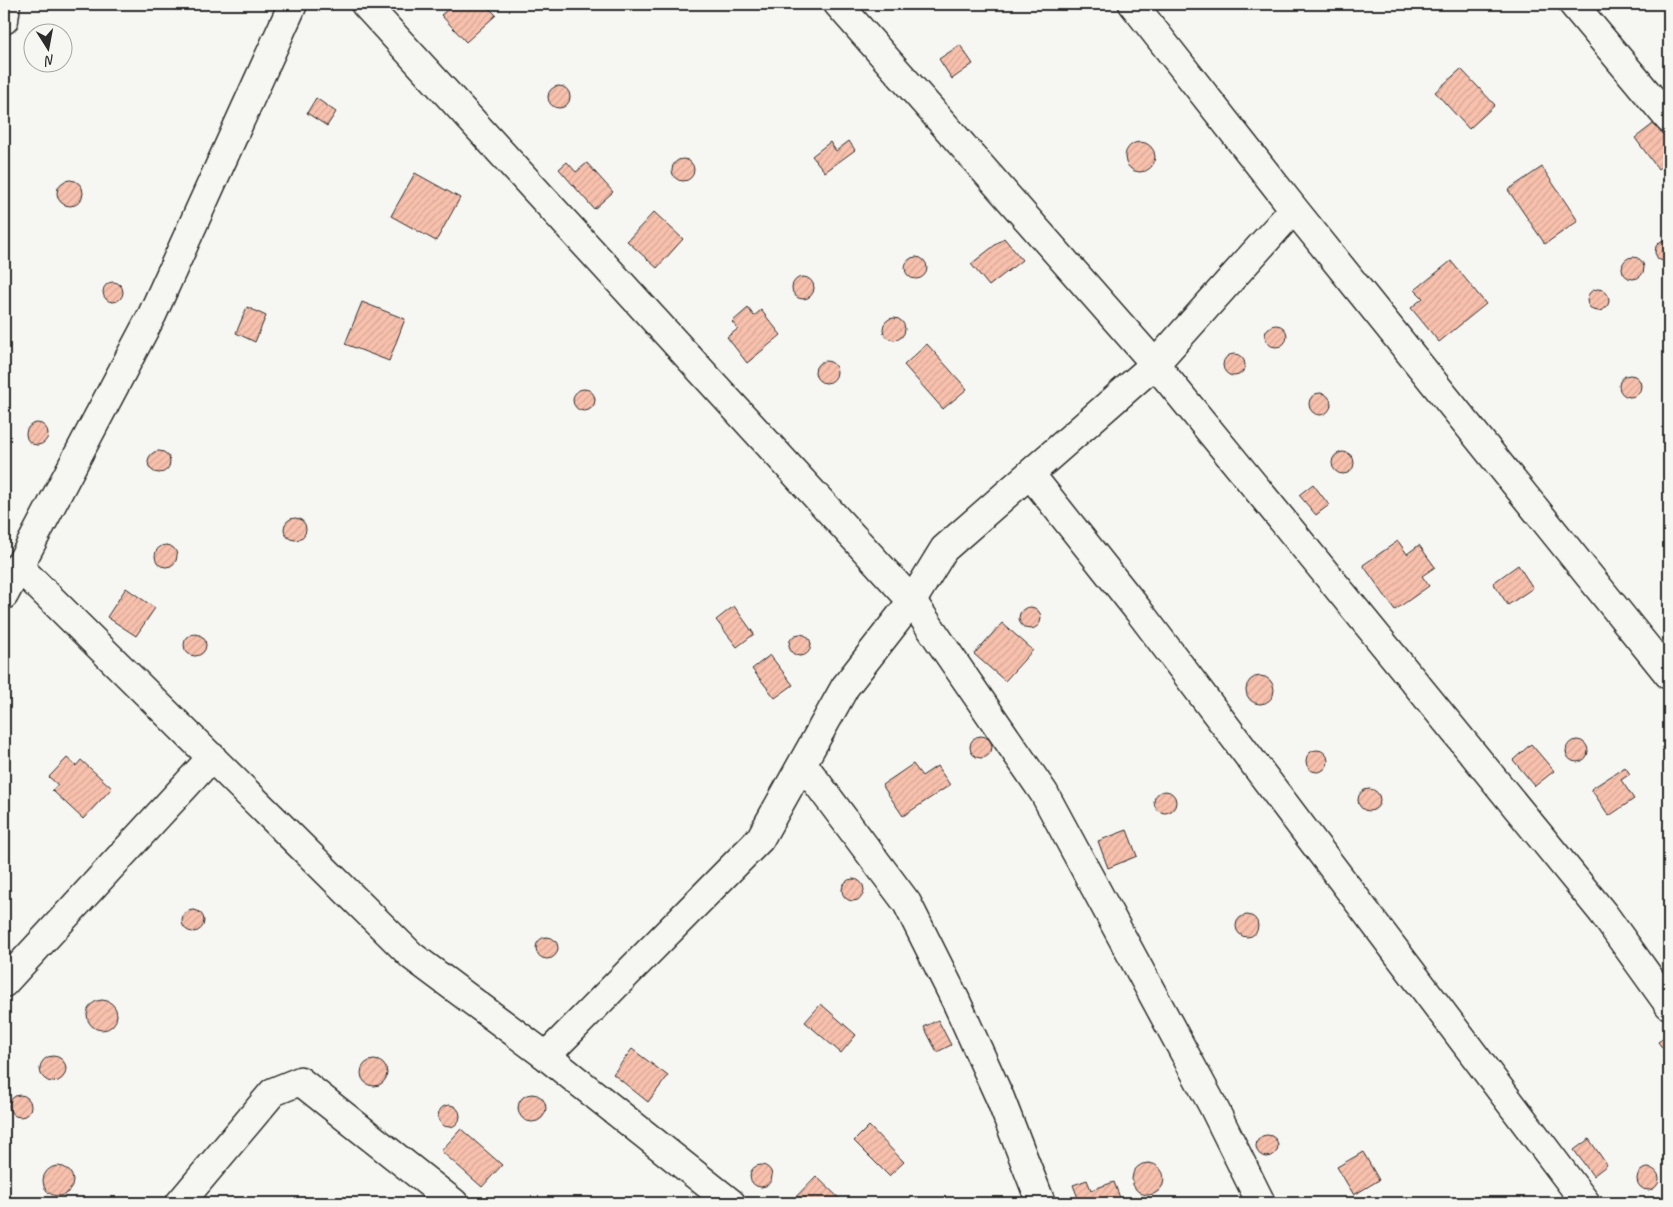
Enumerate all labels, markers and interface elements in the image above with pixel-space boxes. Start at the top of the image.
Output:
north arrow [22,22,72,72]
text: N [42,51,56,70]

